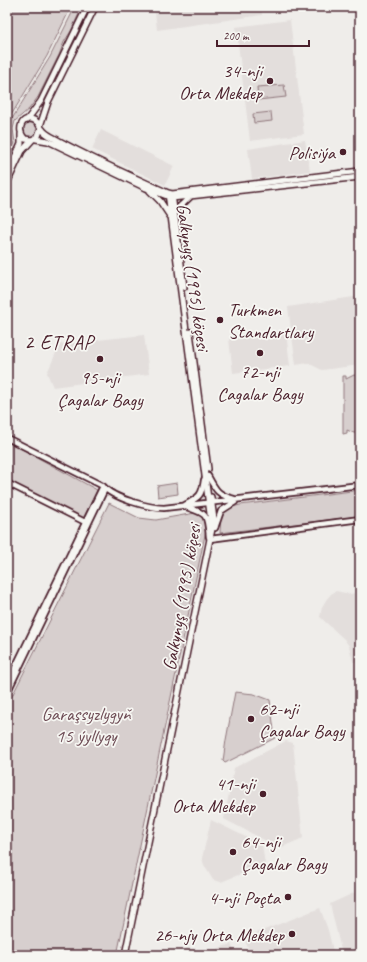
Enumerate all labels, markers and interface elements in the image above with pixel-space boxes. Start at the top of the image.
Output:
scale bar [217,22,309,48]
text: 200 m [223,28,250,44]
place label: 34-nji Orta Mekdep [179,59,264,105]
marker: 34-nji Orta Mekdep [265,76,275,86]
place label: Polisiýa [288,141,337,165]
marker: Polisiýa [338,147,348,157]
street label: Galkynyş (1995) köçesi [171,202,216,355]
place label: Turkmen Standartlary [228,298,315,344]
marker: Turkmen Standartlary [215,315,225,325]
district label: 2 ETRAP [24,330,96,355]
marker: 72-nji Cagalar Bagy [255,348,265,358]
marker: 95-nji Çagalar Bagy [95,354,105,364]
place label: 72-nji Cagalar Bagy [217,360,304,406]
place label: 95-nji Çagalar Bagy [57,366,144,412]
street label: Galkynyş (1995) köçesi [157,520,207,672]
place label: 62-nji Çagalar Bagy [259,697,346,743]
park label: Garaşsyzlygyň 15 ýyllygy [42,702,132,748]
marker: 62-nji Çagalar Bagy [246,714,256,724]
place label: 41-nji Orta Mekdep [172,772,257,818]
marker: 41-nji Orta Mekdep [258,789,268,799]
place label: 64-nji Çagalar Bagy [241,830,328,876]
marker: 64-nji Çagalar Bagy [228,847,238,857]
place label: 4-nji Poçta [208,886,282,910]
marker: 4-nji Poçta [283,892,293,902]
place label: 26-njy Orta Mekdep [154,923,286,947]
marker: 26-njy Orta Mekdep [287,929,297,939]

